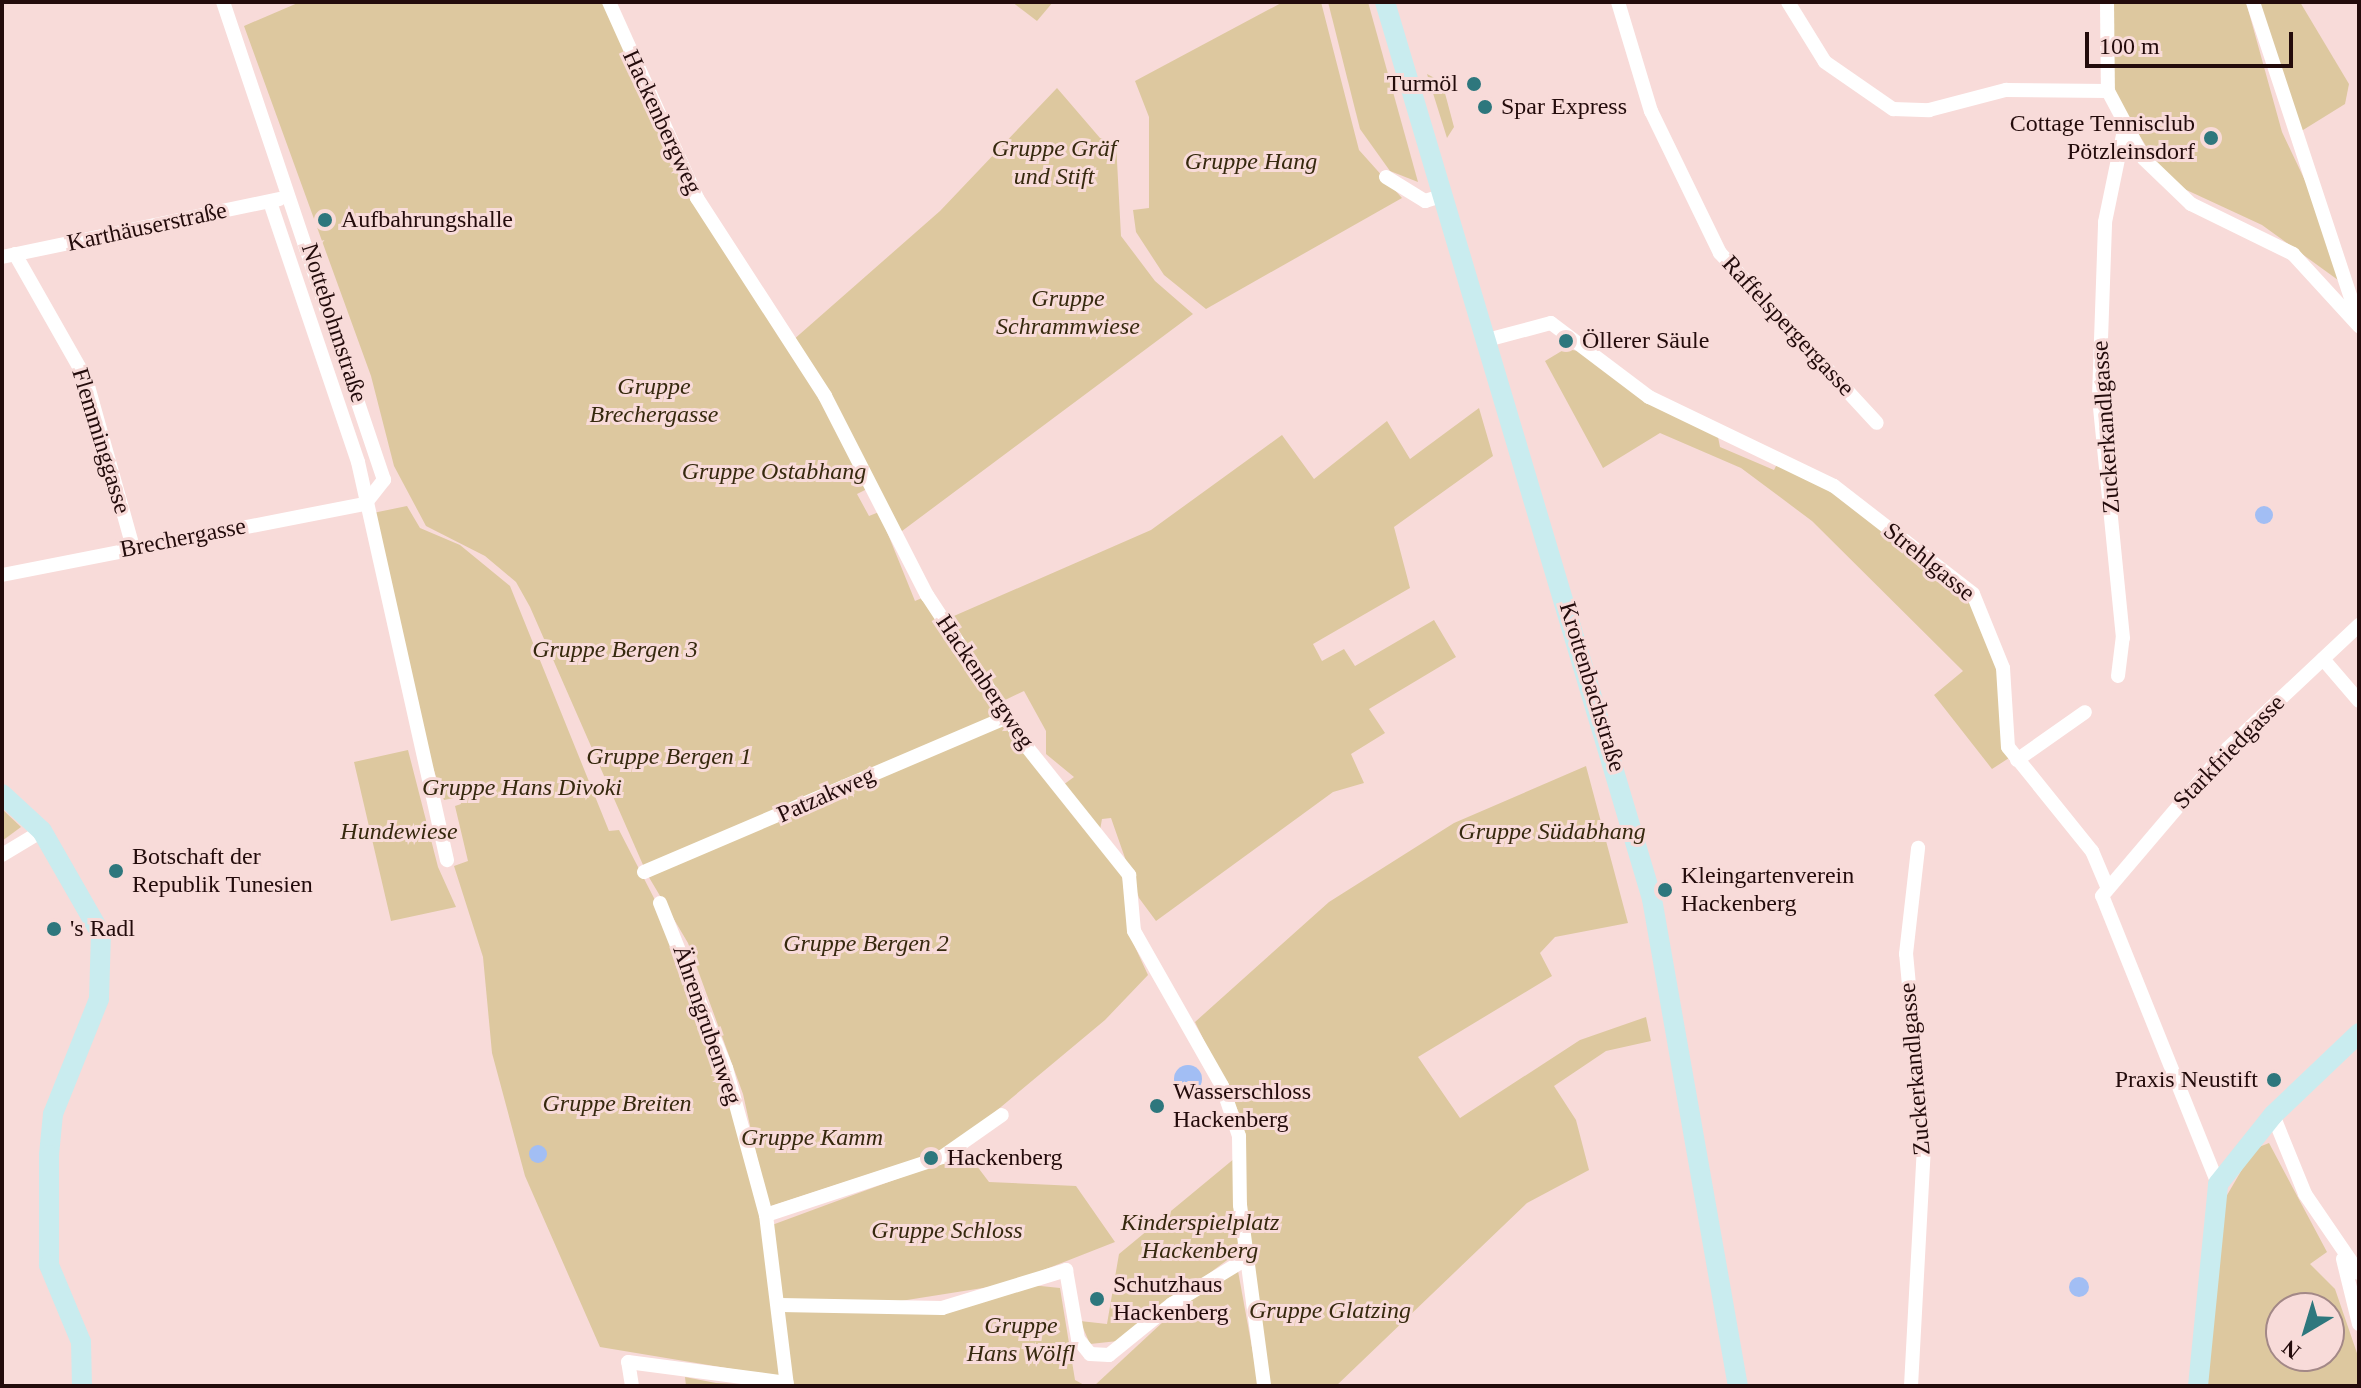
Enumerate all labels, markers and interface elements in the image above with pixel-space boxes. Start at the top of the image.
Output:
scale bar [2089,16,2297,66]
text: 100 m [2099,33,2160,59]
street label: Hackenbergweg [616,45,708,199]
place label: Turmöl [1387,70,1458,98]
marker: Turmöl [1465,75,1483,93]
place label: Spar Express [1501,93,1627,121]
marker: Spar Express [1476,98,1494,116]
place label: Cottage Tennisclub Pötzleinsdorf [2009,110,2195,166]
marker: Cottage Tennisclub Pötzleinsdorf [2202,129,2220,147]
park label: Gruppe Gräf und Stift [992,135,1116,191]
park label: Gruppe Hang [1185,148,1317,176]
street label: Karthäuserstraße [64,196,230,258]
place label: Aufbahrungshalle [341,206,513,234]
marker: Aufbahrungshalle [316,211,334,229]
street label: Nottebohmstraße [295,240,373,406]
street label: Raffelspergergasse [1716,250,1860,402]
park label: Gruppe Schrammwiese [996,285,1140,341]
place label: Öllerer Säule [1582,327,1709,355]
marker: Öllerer Säule [1557,332,1575,350]
street label: Zuckerkandlgasse [2086,340,2126,514]
street label: Flemminggasse [65,365,137,517]
park label: Gruppe Brechergasse [590,373,718,429]
park label: Gruppe Ostabhang [682,458,866,486]
street label: Brechergasse [118,512,248,564]
street label: Strehlgasse [1877,516,1981,608]
street label: Krottenbachstraße [1553,599,1631,775]
street label: Hackenbergweg [930,609,1040,755]
park label: Gruppe Bergen 3 [532,636,698,664]
street label: Starkfriedgasse [2167,689,2291,815]
park label: Gruppe Bergen 1 [586,743,752,771]
street label: Patzakweg [773,761,879,829]
park label: Gruppe Hans Divoki [422,774,622,802]
park label: Hundewiese [340,818,458,846]
park label: Gruppe Südabhang [1458,818,1646,846]
place label: Botschaft der Republik Tunesien [132,843,313,899]
marker: Botschaft der Republik Tunesien [107,862,125,880]
place label: Kleingartenverein Hackenberg [1681,862,1854,918]
marker: Kleingartenverein Hackenberg [1656,881,1674,899]
place label: 's Radl [70,915,135,943]
marker: 's Radl [45,920,63,938]
park label: Gruppe Bergen 2 [783,930,949,958]
street label: Ährengrubenweg [666,942,748,1108]
street label: Zuckerkandlgasse [1893,981,1937,1157]
place label: Praxis Neustift [2115,1066,2258,1094]
marker: Praxis Neustift [2265,1071,2283,1089]
place label: Wasserschloss Hackenberg [1173,1078,1311,1134]
park label: Gruppe Breiten [542,1090,692,1118]
marker: Wasserschloss Hackenberg [1148,1097,1166,1115]
park label: Gruppe Kamm [741,1124,883,1152]
place label: Hackenberg [947,1144,1062,1172]
marker: Hackenberg [922,1149,940,1167]
park label: Kinderspielplatz Hackenberg [1121,1209,1279,1265]
park label: Gruppe Schloss [871,1217,1023,1245]
place label: Schutzhaus Hackenberg [1113,1271,1228,1327]
marker: Schutzhaus Hackenberg [1088,1290,1106,1308]
north arrow [2265,1292,2345,1372]
park label: Gruppe Glatzing [1249,1297,1411,1325]
park label: Gruppe Hans Wölfl [967,1312,1075,1368]
text: N [2277,1335,2305,1364]

